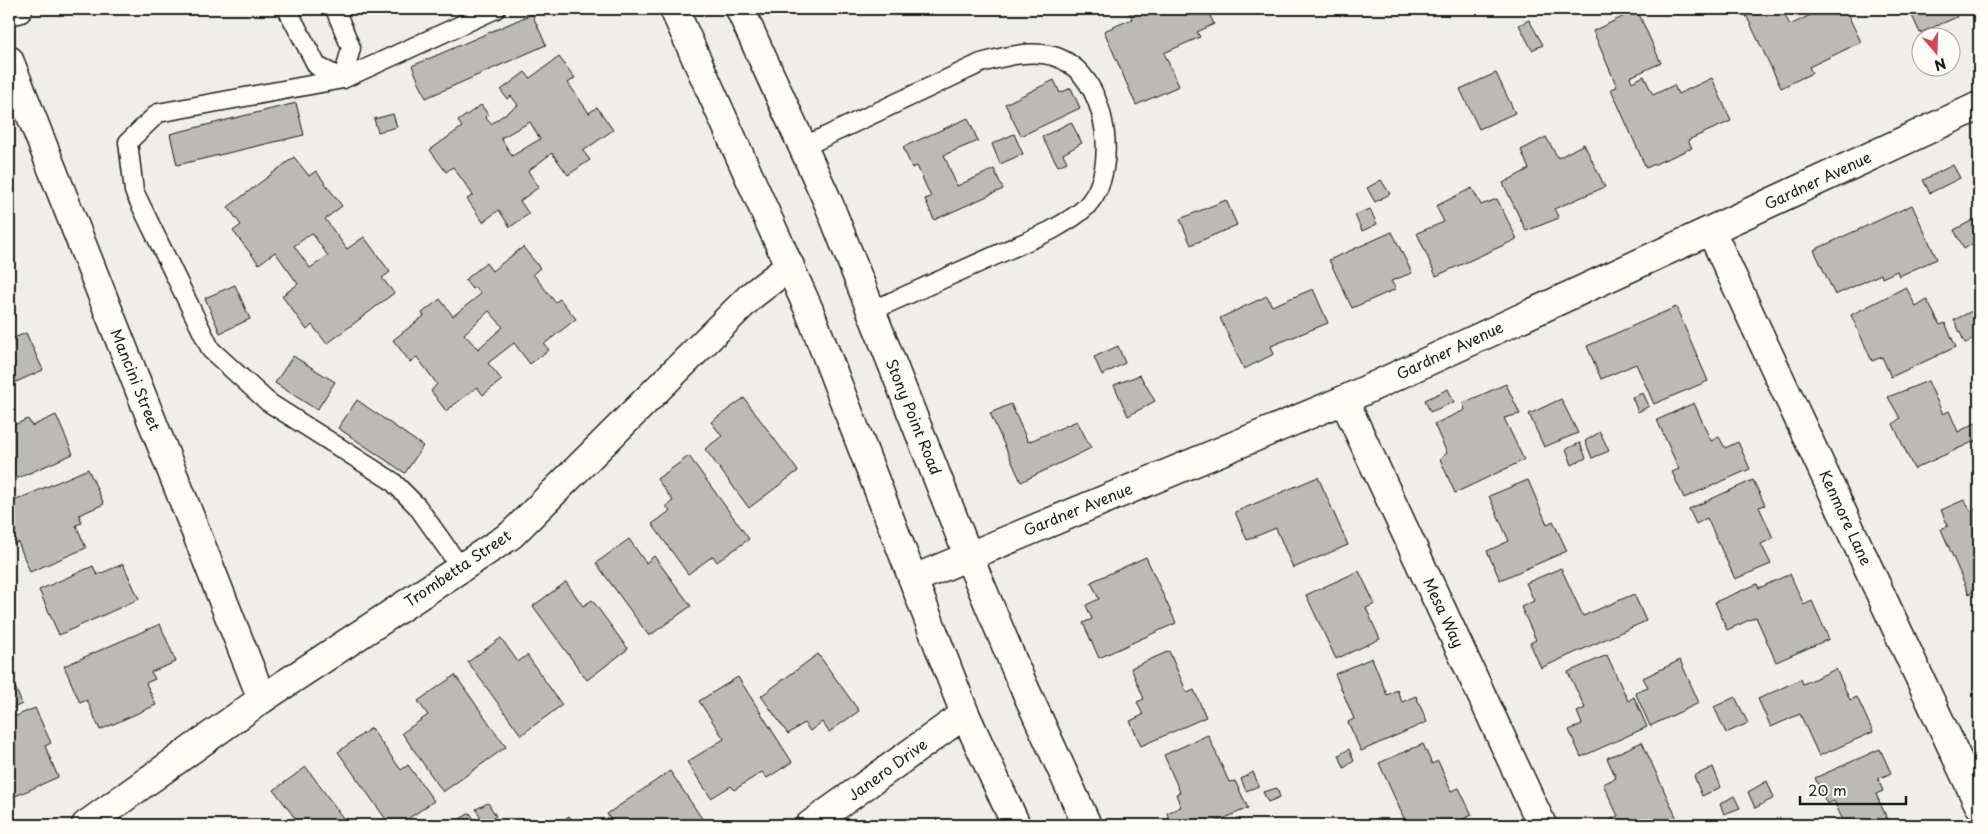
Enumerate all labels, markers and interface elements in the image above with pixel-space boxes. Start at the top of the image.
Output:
north arrow [1910,28,1960,78]
text: N [1932,53,1949,76]
street label: Gardner Avenue [1760,145,1875,214]
street label: Gardner Avenue [1392,315,1507,384]
street label: Mancini Street [106,325,167,434]
street label: Stony Point Road [881,355,948,478]
street label: Kenmore Lane [1814,466,1879,569]
street label: Gardner Avenue [1020,476,1135,541]
street label: Trombetta Street [399,523,515,612]
street label: Mesa Way [1418,574,1471,651]
street label: Janero Drive [843,732,932,805]
scale bar [1800,774,1907,806]
text: 20 m [1808,778,1847,801]

